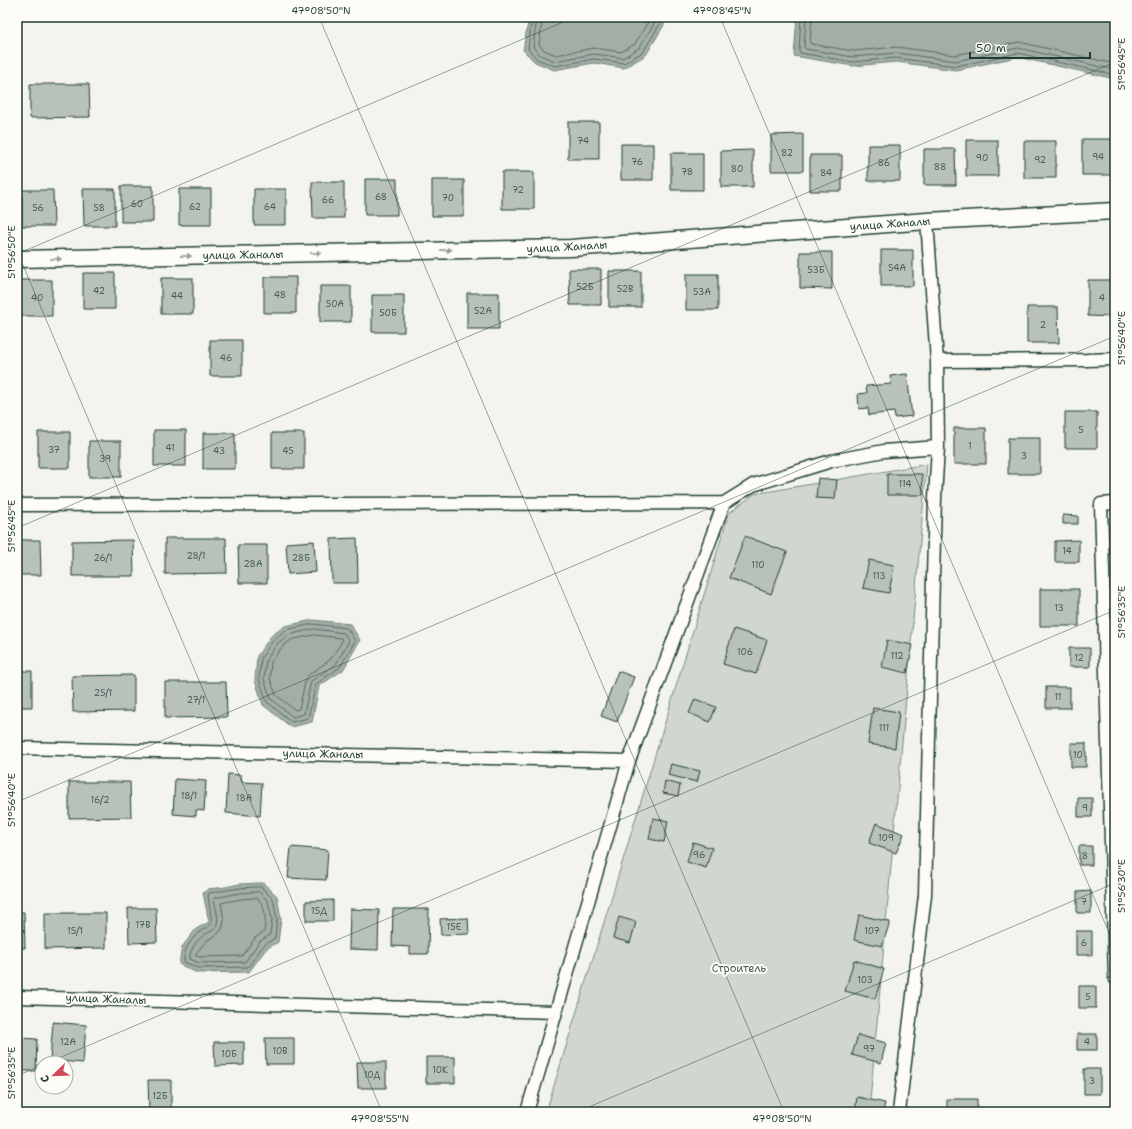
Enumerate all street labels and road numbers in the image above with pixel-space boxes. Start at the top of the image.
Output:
street label: улица Жаналы [849,214,931,234]
street label: улица Жаналы [526,237,608,257]
street label: улица Жаналы [202,247,284,263]
street label: улица Жаналы [282,746,364,762]
street label: улица Жаналы [65,990,147,1008]

